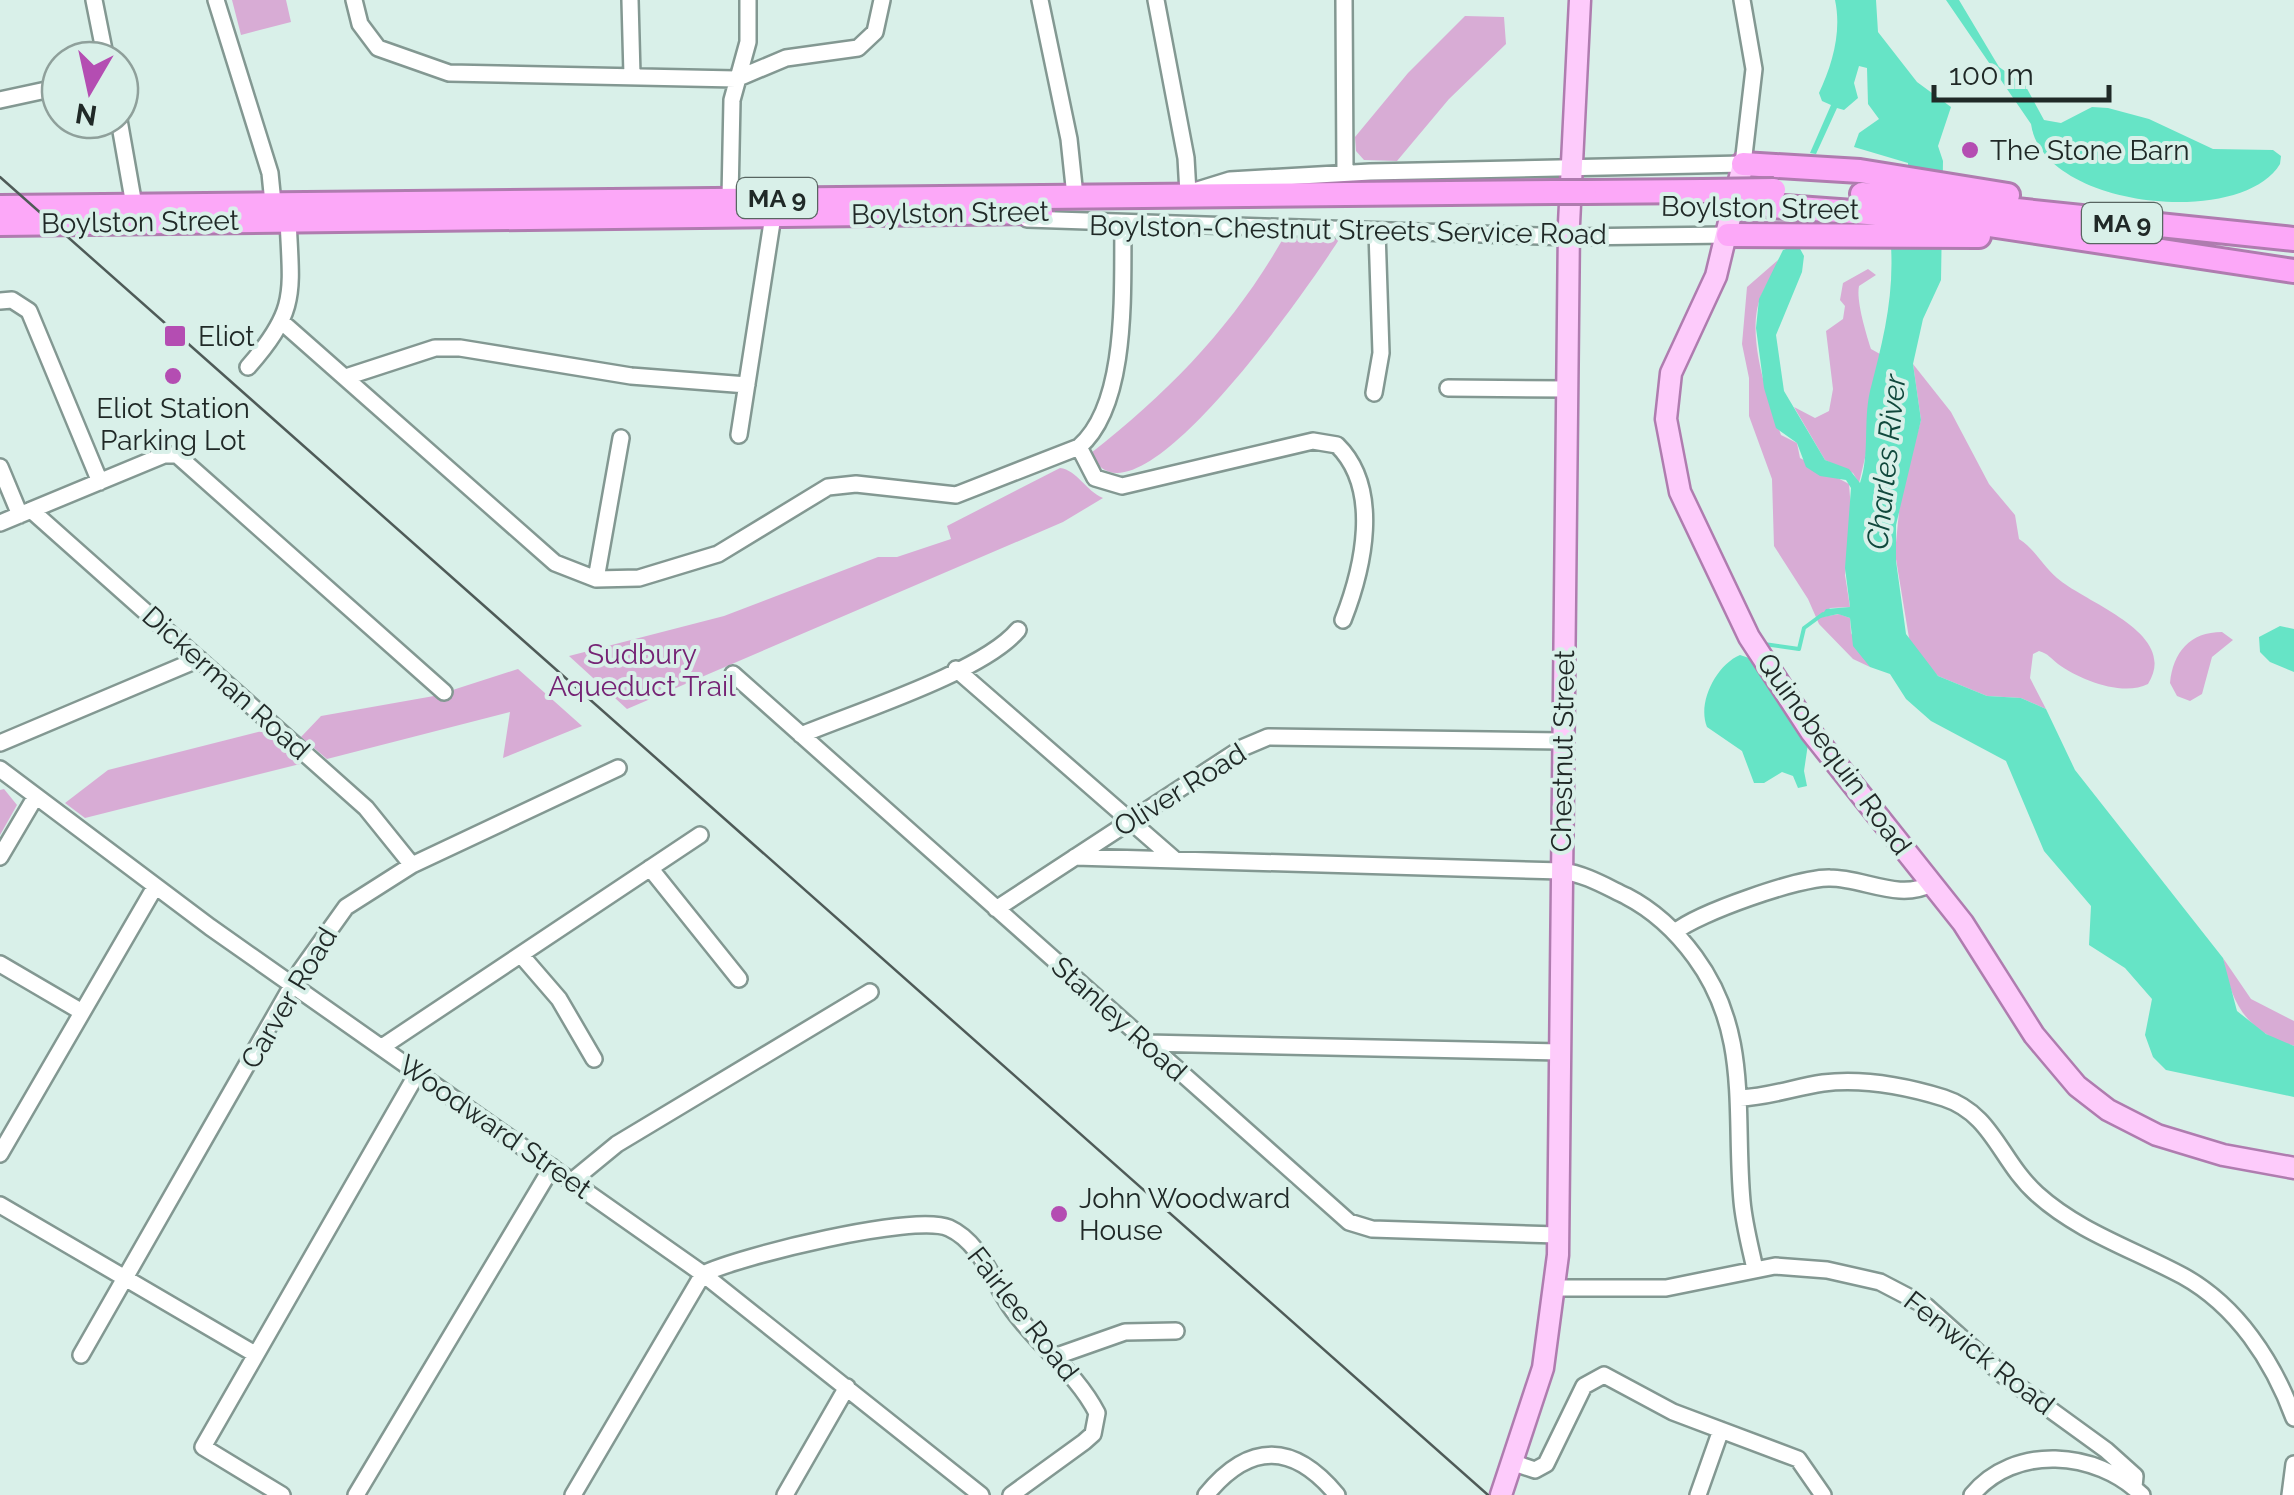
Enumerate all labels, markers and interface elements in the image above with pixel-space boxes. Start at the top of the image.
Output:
north arrow [40,40,140,140]
scale bar [1934,40,2109,102]
text: 100 m [1949,57,2034,92]
text: N [73,96,99,132]
place label: The Stone Barn [1990,134,2189,167]
marker: The Stone Barn [1959,139,1981,161]
road number: MA 9 [737,178,817,218]
street label: Boylston Street [1661,190,1860,226]
street label: Boylston Street [851,195,1050,231]
road number: MA 9 [2082,203,2162,243]
street label: Boylston Street [41,204,240,240]
street label: Boylston-Chestnut Streets Service Road [1089,209,1607,251]
place label: Eliot [198,320,255,353]
marker: Eliot [162,323,188,349]
marker: Eliot Station Parking Lot [162,365,184,387]
water label: Charles River [1859,371,1913,551]
place label: Eliot Station Parking Lot [96,392,250,457]
street label: Dickerman Road [136,599,316,767]
park label: Sudbury Aqueduct Trail [548,638,736,703]
street label: Quinobequin Road [1750,647,1918,861]
street label: Chestnut Street [1545,649,1581,852]
street label: Oliver Road [1108,737,1252,843]
street label: Carver Road [234,922,344,1074]
street label: Stanley Road [1045,950,1193,1088]
street label: Woodward Street [392,1048,598,1206]
place label: John Woodward House [1079,1182,1290,1247]
marker: John Woodward House [1048,1203,1070,1225]
street label: Fairlee Road [961,1241,1085,1387]
street label: Fenwick Road [1897,1284,2061,1422]

